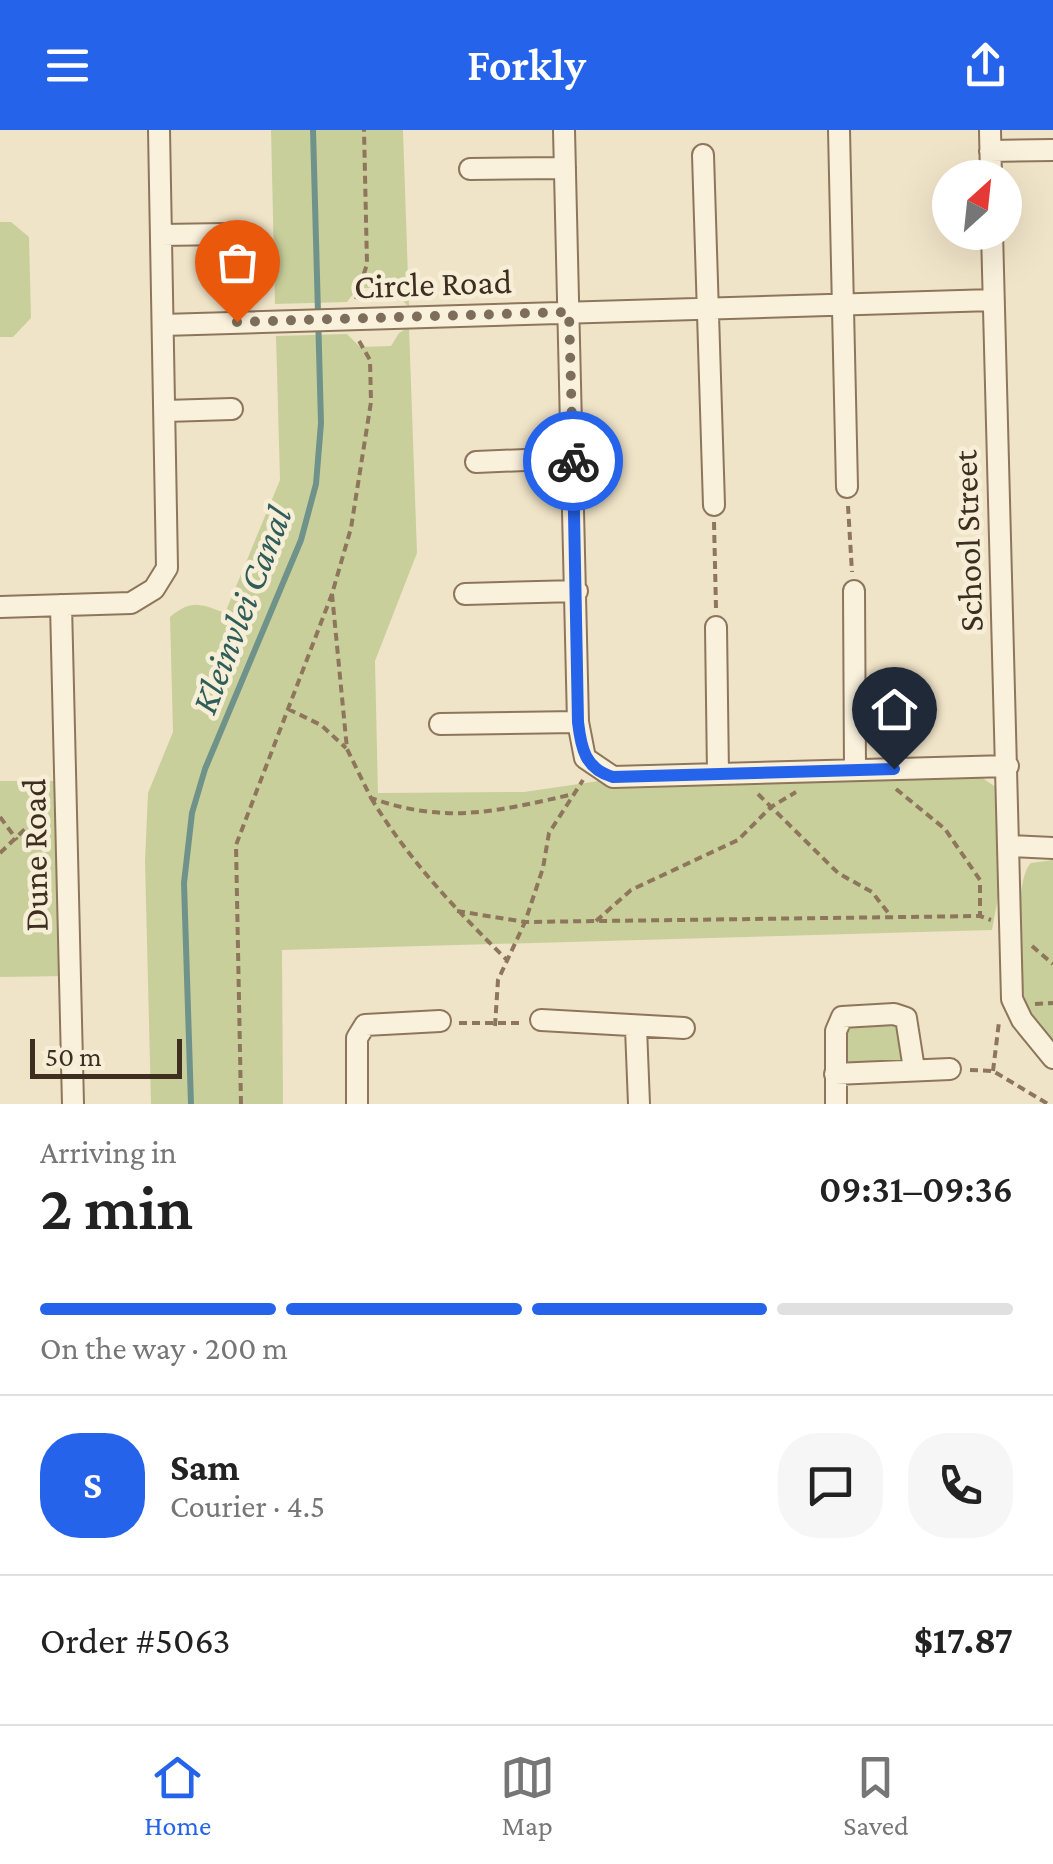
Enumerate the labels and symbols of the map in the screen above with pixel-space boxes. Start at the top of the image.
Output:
north arrow [932,160,1022,250]
pin [195,220,280,323]
street label: Circle Road [353,262,513,306]
courier [523,411,623,511]
street label: School Street [945,449,991,633]
water label: Kleinvlei Canal [182,500,300,719]
pin [852,667,937,770]
street label: Dune Road [14,778,56,932]
scale bar [30,1034,182,1078]

